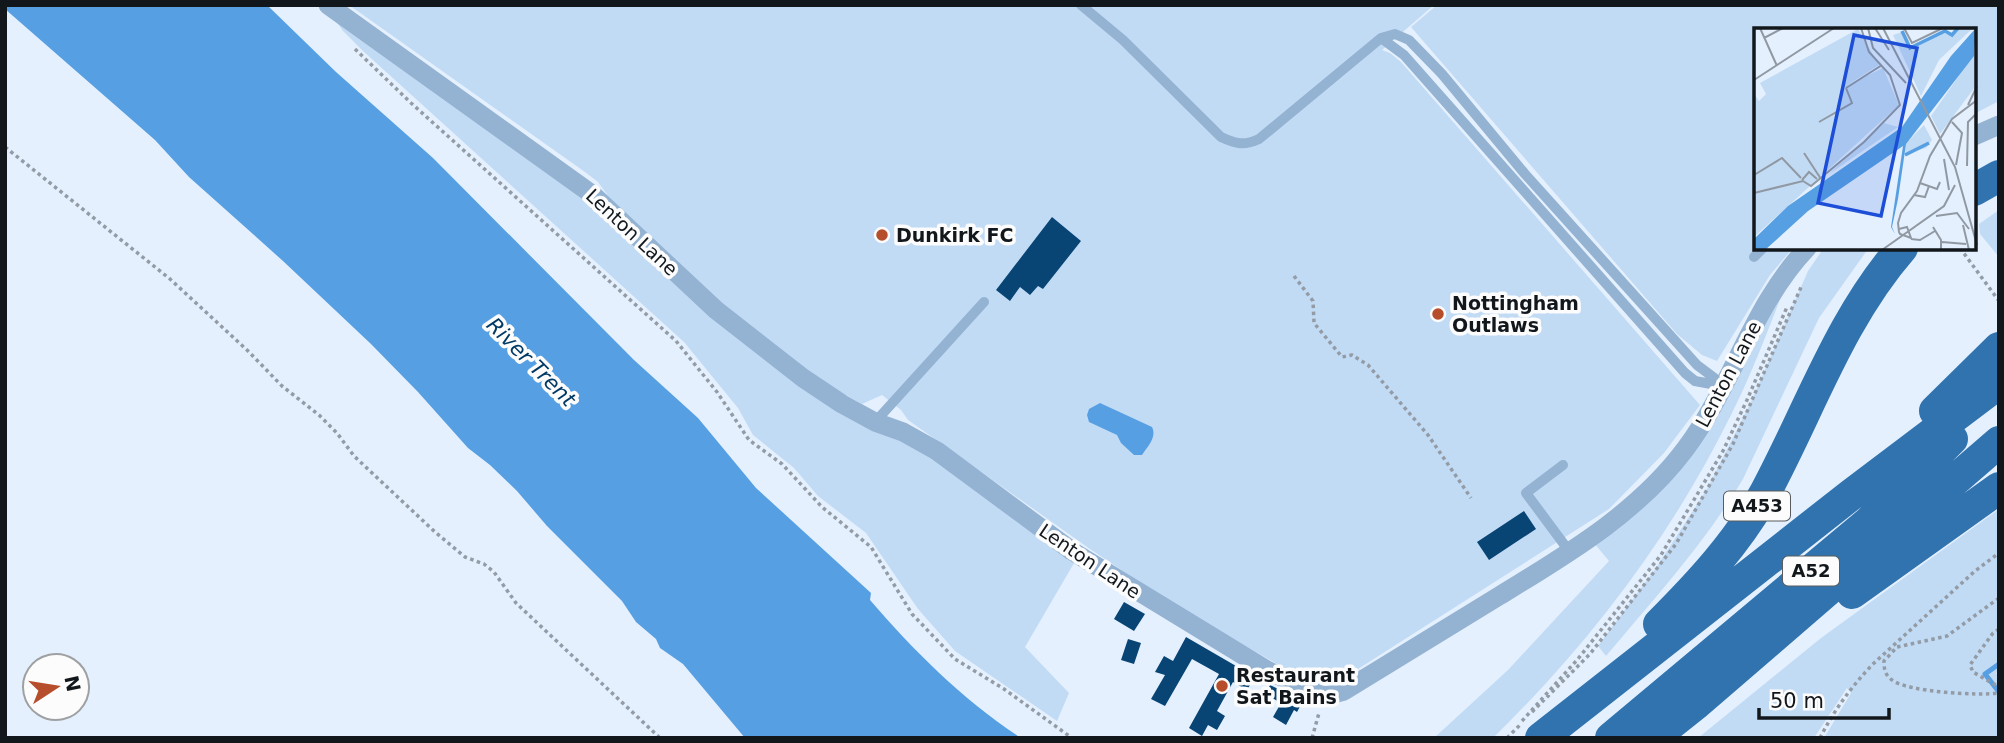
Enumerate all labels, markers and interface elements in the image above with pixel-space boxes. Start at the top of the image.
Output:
inset map [1754,28,1976,250]
street label: Lenton Lane [582,184,682,280]
place label: Dunkirk FC [896,224,1014,246]
marker: Dunkirk FC [874,227,890,243]
place label: Nottingham Outlaws [1452,292,1579,336]
marker: Nottingham Outlaws [1430,306,1446,322]
water label: River Trent [482,313,581,412]
street label: Lenton Lane [1691,317,1765,431]
road number: A453 [1724,492,1790,520]
street label: Lenton Lane [1035,519,1145,603]
road number: A52 [1783,556,1839,586]
north arrow [21,652,91,722]
place label: Restaurant Sat Bains [1236,664,1355,708]
text: N [60,673,85,694]
scale bar [1759,676,1888,720]
marker: Restaurant Sat Bains [1214,678,1230,694]
text: 50 m [1770,689,1824,713]

